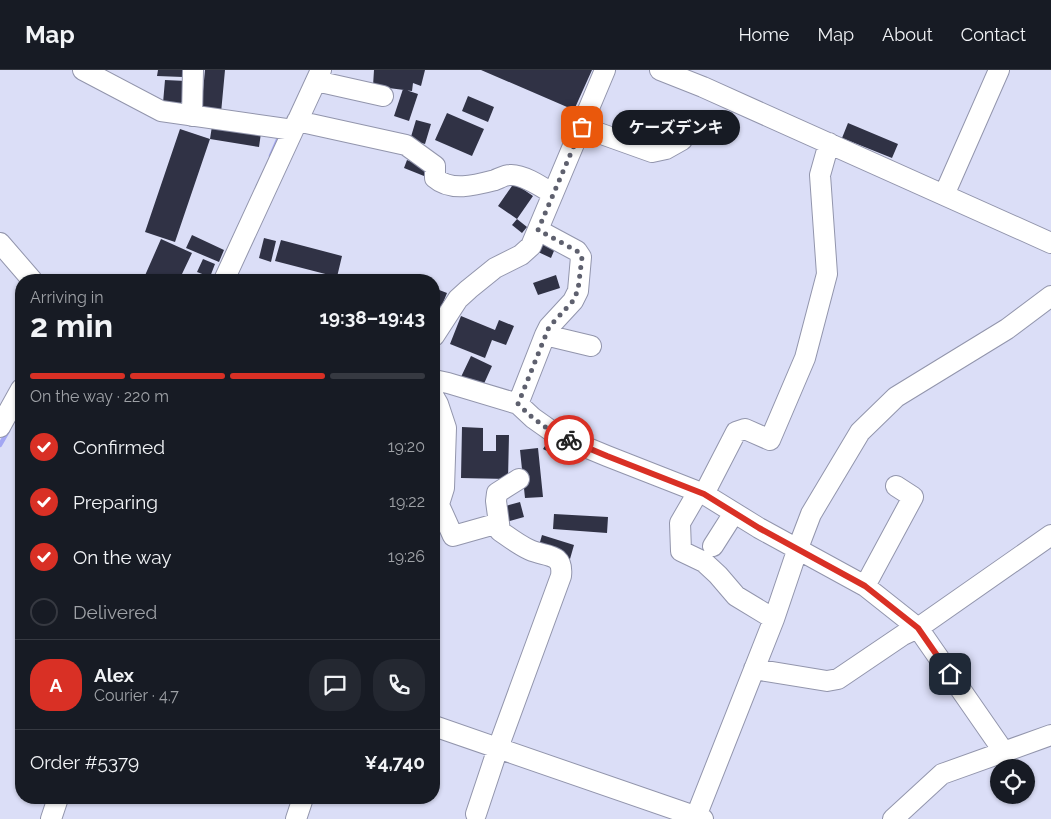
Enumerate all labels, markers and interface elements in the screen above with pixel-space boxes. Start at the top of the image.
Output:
text: Map [25,20,75,49]
text: Home [738,24,789,45]
text: Map [817,24,854,45]
text: About [882,24,933,45]
text: Contact [961,24,1026,45]
pin [561,106,603,148]
callout: ケーズデンキ [612,110,740,144]
icon: bag [568,113,596,141]
text: ケーズデンキ [628,118,724,137]
text: Arriving in [30,288,104,307]
text: 19:38–19:43 [319,306,425,328]
text: 2 min [30,307,113,344]
text: On the way · 220 m [30,387,169,406]
courier [544,415,594,465]
icon: bike [555,426,583,454]
icon: check [30,433,58,461]
text: Confirmed [73,436,165,458]
text: 19:20 [388,437,425,456]
icon: check [30,488,58,516]
text: Preparing [73,491,158,513]
text: 19:22 [389,492,425,511]
icon: check [30,543,58,571]
text: On the way [73,546,172,568]
text: 19:26 [388,547,425,566]
text: Delivered [73,601,157,623]
pin [929,653,971,695]
button: chat [309,659,361,711]
button: phone [373,659,425,711]
icon: home [936,660,964,688]
text: Alex [94,664,134,686]
text: A [50,674,62,696]
text: Courier · 4.7 [94,686,179,705]
text: Order #5379 [30,751,139,773]
text: ¥4,740 [364,751,425,773]
map controls [990,759,1035,804]
button: locate [990,759,1035,804]

